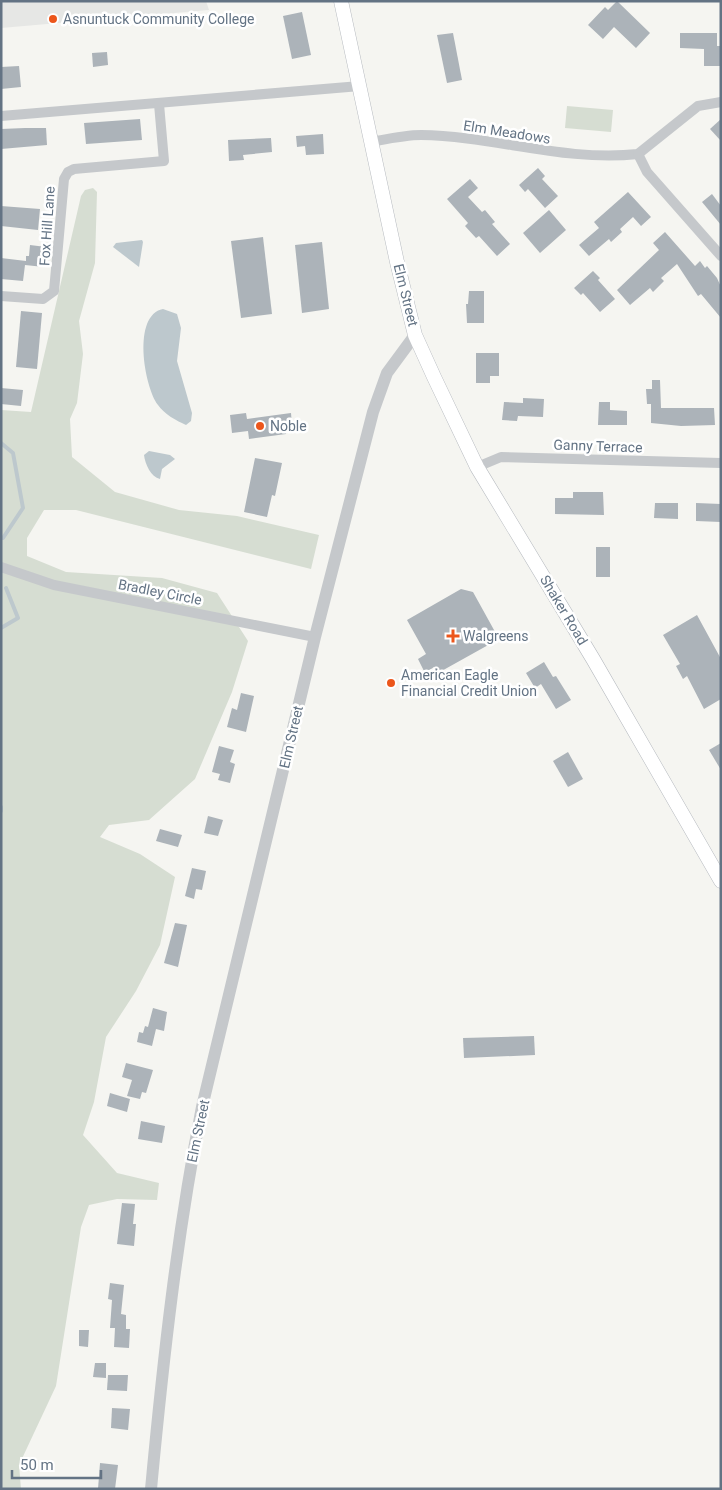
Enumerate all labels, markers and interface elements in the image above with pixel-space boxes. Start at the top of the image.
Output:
place label: Asnuntuck Community College [63,11,255,27]
marker: Asnuntuck Community College [47,13,59,25]
street label: Elm Meadows [462,117,552,147]
street label: Fox Hill Lane [36,186,58,266]
street label: Elm Street [390,262,422,328]
place label: Noble [270,418,307,434]
marker: Noble [254,420,266,432]
street label: Ganny Terrace [553,436,643,456]
street label: Shaker Road [537,572,591,648]
street label: Bradley Circle [117,576,203,608]
place label: Walgreens [463,628,529,644]
marker: Walgreens [447,630,459,642]
place label: American Eagle Financial Credit Union [401,667,537,699]
marker: American Eagle Financial Credit Union [385,677,397,689]
street label: Elm Street [276,704,306,770]
street label: Elm Street [184,1098,213,1164]
scale bar [12,1448,101,1480]
text: 50 m [20,1456,54,1474]

